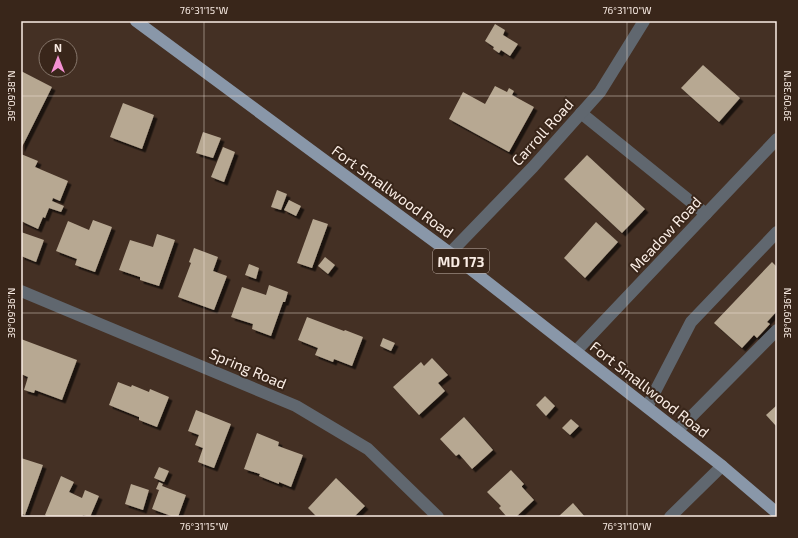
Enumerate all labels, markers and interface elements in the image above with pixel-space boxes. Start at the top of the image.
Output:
text: 76°31'15"W [180,4,229,16]
text: 76°31'10"W [602,4,652,16]
north arrow [38,38,78,78]
text: N [54,41,62,54]
text: 39°09'38"N [5,71,17,121]
text: 39°09'38"N [781,71,793,121]
street label: Carroll Road [507,95,577,169]
street label: Fort Smallwood Road [329,141,457,241]
street label: Meadow Road [626,193,704,275]
road number: MD 173 [433,249,489,273]
text: 39°09'36"N [5,288,17,338]
text: 39°09'36"N [781,288,793,338]
street label: Fort Smallwood Road [587,337,713,441]
street label: Spring Road [207,344,289,392]
text: 76°31'15"W [180,520,229,532]
text: 76°31'10"W [602,520,652,532]

